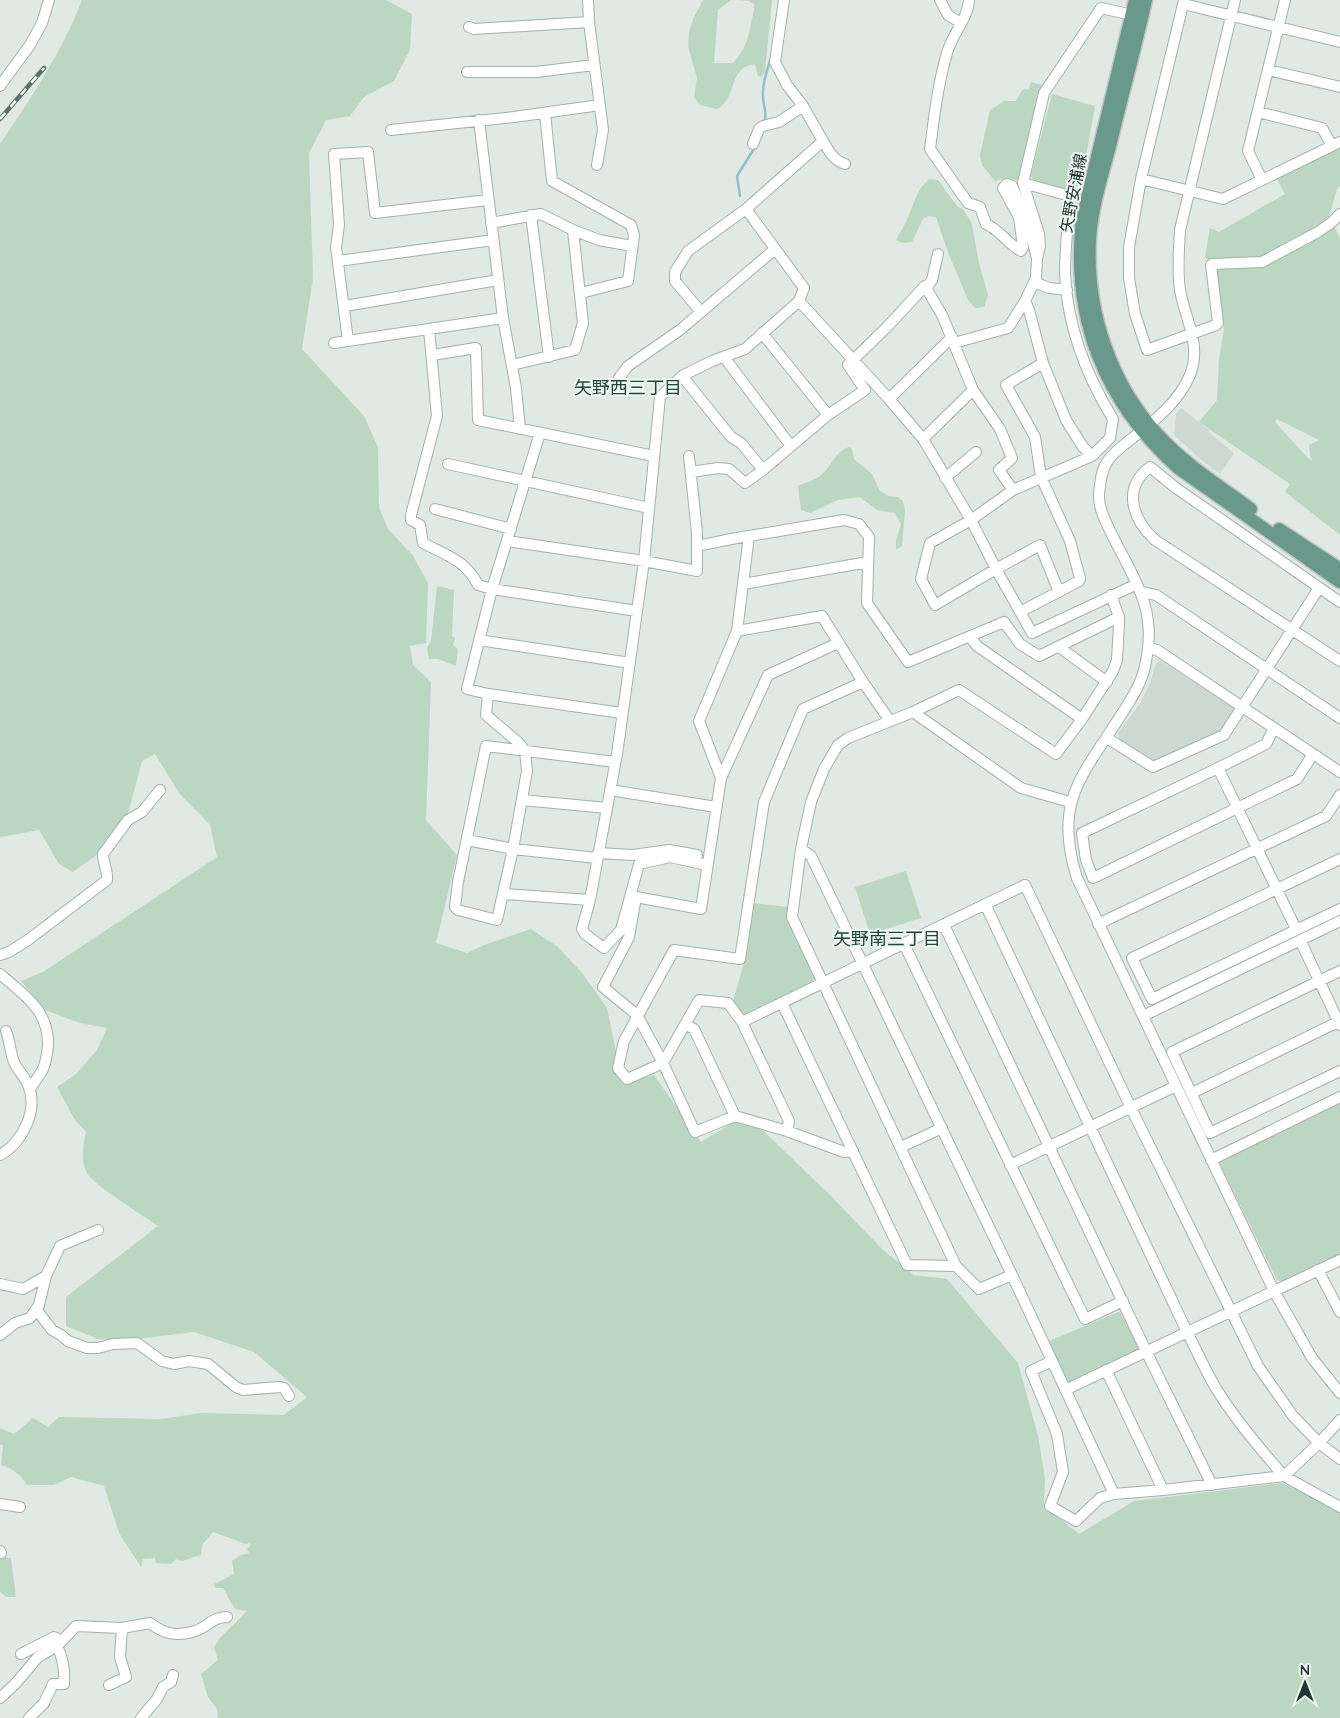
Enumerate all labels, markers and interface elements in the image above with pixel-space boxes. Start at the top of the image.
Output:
street label: 矢野安浦線 [1056,152,1090,234]
district label: 矢野西三丁目 [574,376,682,399]
district label: 矢野南三丁目 [833,927,941,950]
north arrow [1280,1658,1330,1708]
text: N [1300,1661,1310,1679]

